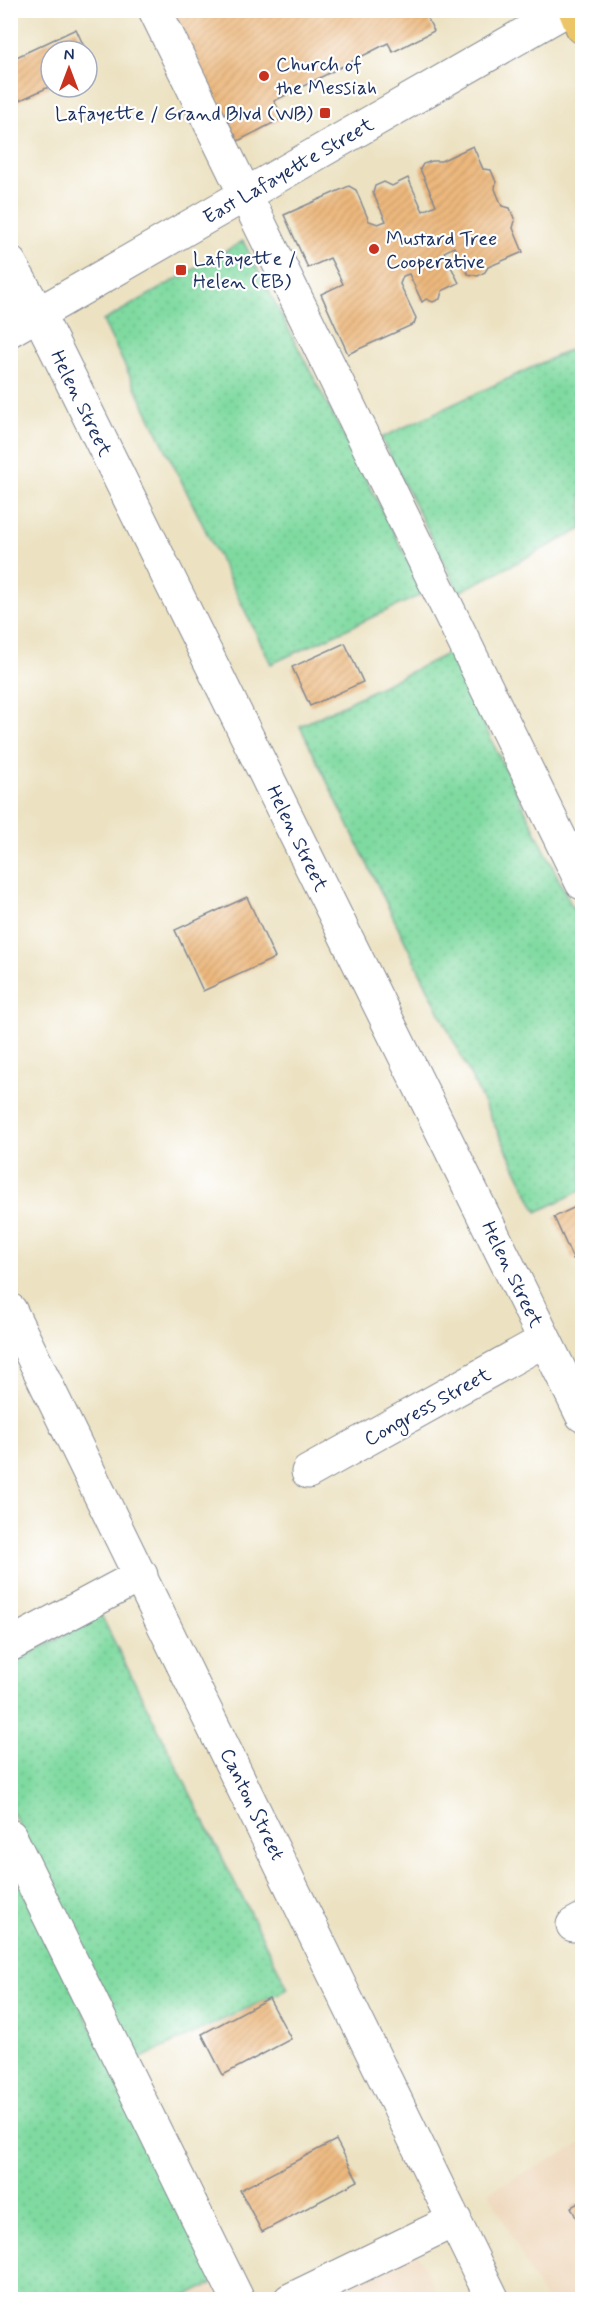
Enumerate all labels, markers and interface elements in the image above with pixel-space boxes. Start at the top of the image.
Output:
north arrow [39,39,99,99]
text: N [64,45,74,66]
place label: Church of the Messiah [276,52,377,102]
marker: Church of the Messiah [257,69,271,83]
place label: Lafayette / Grand Blvd (WB) [55,101,313,128]
marker: Lafayette / Grand Blvd (WB) [318,106,332,120]
street label: East Lafayette Street [199,111,379,231]
place label: Mustard Tree Cooperative [386,226,497,276]
marker: Mustard Tree Cooperative [367,242,381,256]
place label: Lafayette / Helen (EB) [193,246,297,296]
marker: Lafayette / Helen (EB) [174,263,188,277]
street label: Helen Street [43,346,118,462]
street label: Helen Street [259,781,334,897]
street label: Helen Street [474,1217,549,1333]
street label: Congress Street [360,1361,496,1454]
street label: Canton Street [213,1744,290,1865]

